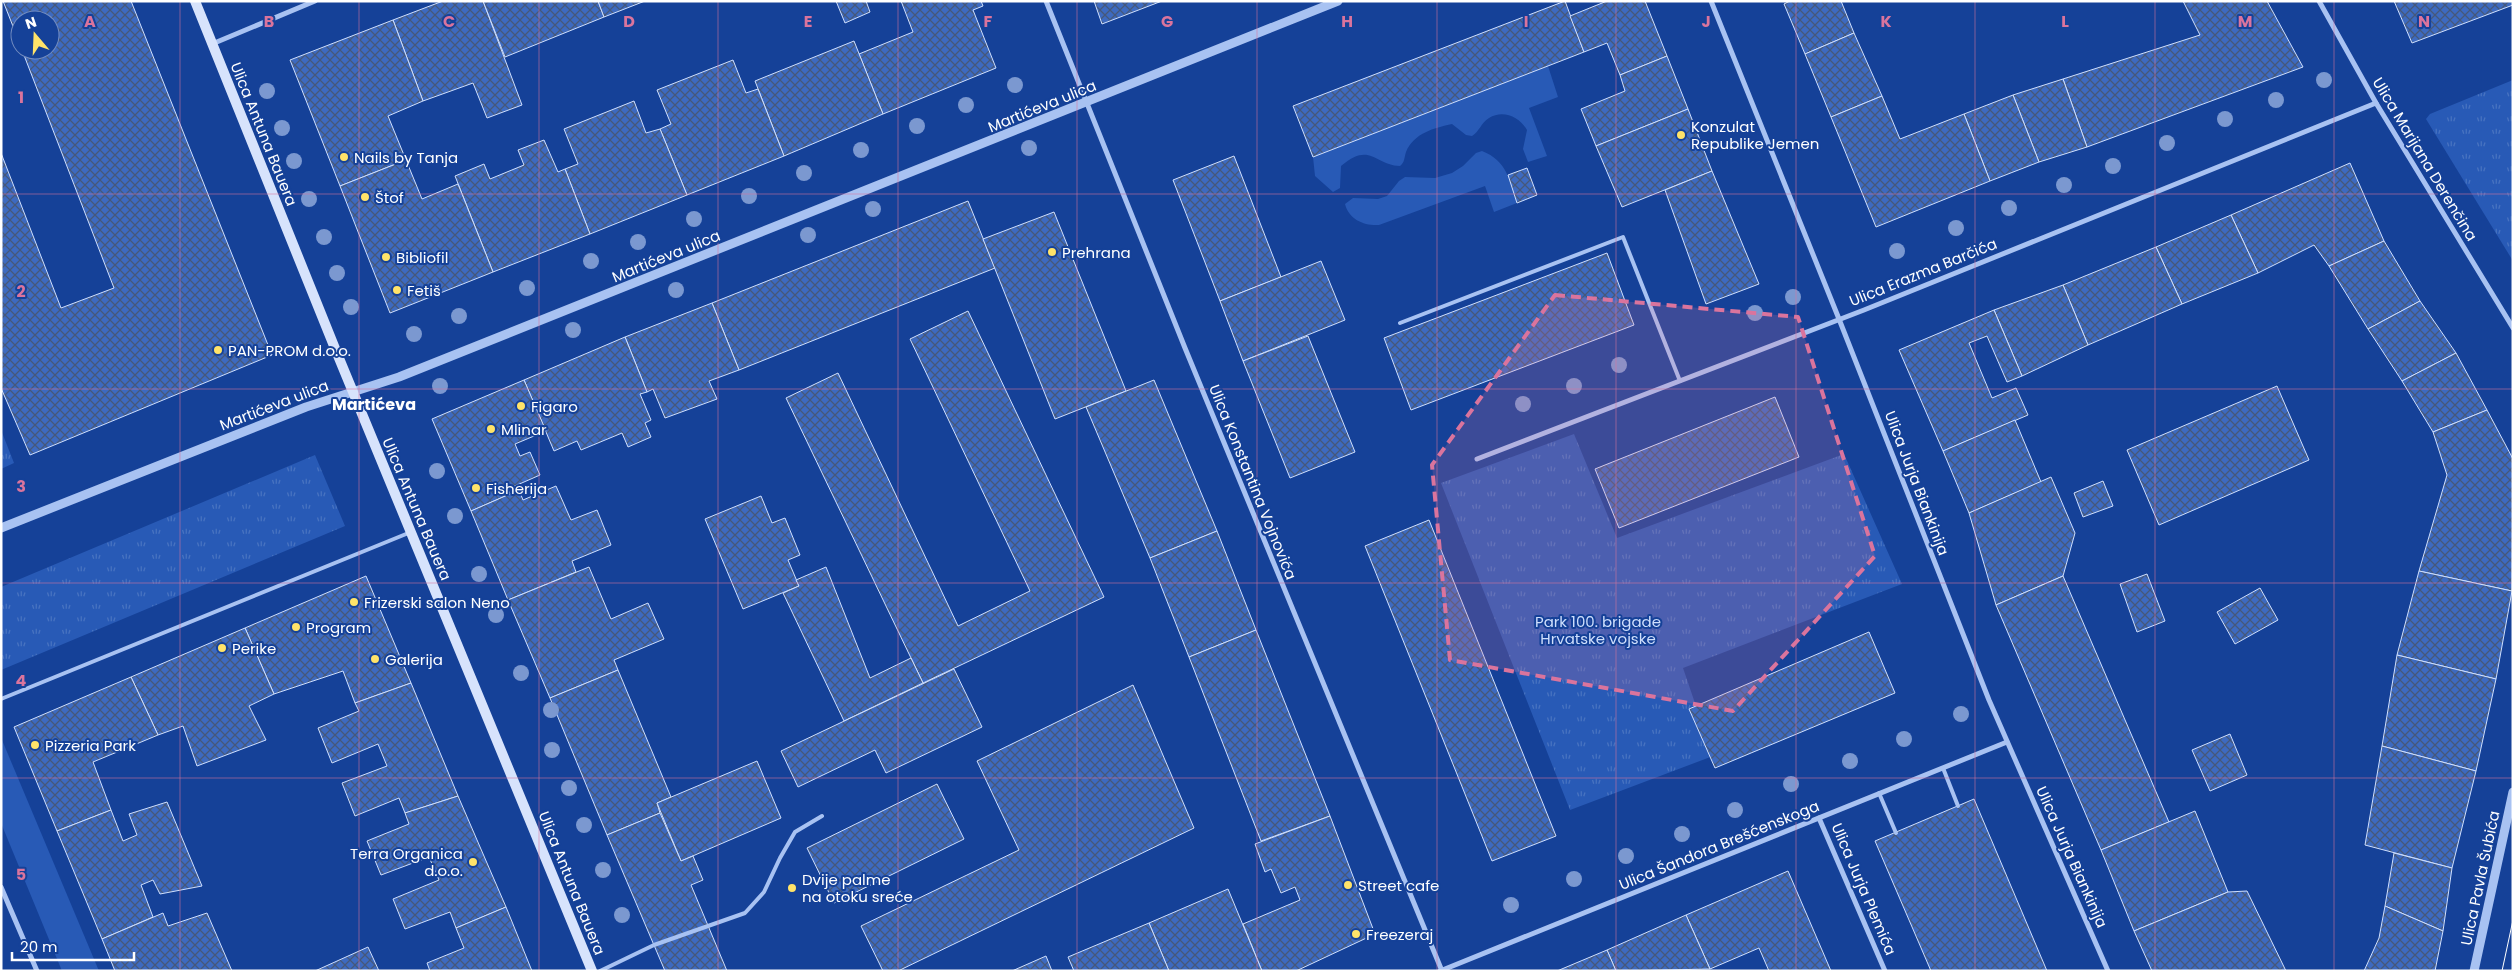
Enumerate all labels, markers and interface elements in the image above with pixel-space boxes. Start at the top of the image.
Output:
north arrow [10,10,60,60]
text: A [84,10,96,33]
text: B [264,10,274,33]
text: C [443,10,455,33]
text: D [623,10,635,33]
text: E [804,10,812,33]
text: F [984,10,993,33]
text: G [1161,10,1173,33]
text: H [1341,10,1353,33]
text: I [1524,10,1528,33]
text: J [1701,10,1711,33]
text: K [1880,10,1892,33]
text: L [2061,10,2069,33]
text: M [2238,10,2252,33]
text: N [2418,10,2430,33]
text: N [23,12,39,34]
street label: Ulica Antuna Bauera [226,59,302,209]
street label: Ulica Marijana Derenčina [2368,73,2482,245]
street label: Martićeva ulica [985,75,1099,137]
text: 1 [18,86,24,109]
place label: Konzulat Republike Jemen [1691,116,1819,154]
marker: Konzulat Republike Jemen [1675,129,1687,141]
place label: Nails by Tanja [354,147,458,168]
marker: Nails by Tanja [338,151,350,163]
place label: Štof [375,187,404,208]
marker: Štof [359,191,371,203]
street label: Martićeva ulica [609,225,723,287]
street label: Ulica Erazma Barčića [1846,233,2000,311]
place label: Prehrana [1062,242,1131,263]
marker: Prehrana [1046,246,1058,258]
place label: Bibliofil [396,247,448,268]
marker: Bibliofil [380,251,392,263]
text: 2 [16,280,26,303]
place label: Fetiš [407,280,441,301]
marker: Fetiš [391,284,403,296]
place label: PAN-PROM d.o.o. [228,340,351,361]
marker: PAN-PROM d.o.o. [212,344,224,356]
street label: Martićeva ulica [217,375,331,435]
street label: Ulica Konstantina Vojnovića [1204,381,1302,583]
district label: Martićeva [332,393,416,416]
place label: Figaro [531,396,578,417]
marker: Figaro [515,400,527,412]
street label: Ulica Jurja Biankinija [1880,408,1954,558]
place label: Mlinar [501,419,547,440]
marker: Mlinar [485,423,497,435]
street label: Ulica Antuna Bauera [377,434,457,584]
text: 3 [16,475,26,498]
place label: Fisherija [486,478,547,499]
marker: Fisherija [470,482,482,494]
place label: Frizerski salon Neno [364,592,510,613]
marker: Frizerski salon Neno [348,596,360,608]
park label: Park 100. brigade Hrvatske vojske [1535,611,1661,649]
place label: Program [306,617,371,638]
marker: Program [290,621,302,633]
place label: Perike [232,638,276,659]
marker: Perike [216,642,228,654]
place label: Galerija [385,649,443,670]
marker: Galerija [369,653,381,665]
text: 4 [16,669,27,692]
place label: Pizzeria Park [45,735,136,756]
marker: Pizzeria Park [29,739,41,751]
street label: Ulica Jurja Biankinija [2031,783,2113,931]
street label: Ulica Šandora Brešćenskoga [1616,795,1822,895]
street label: Ulica Antuna Bauera [534,808,610,958]
street label: Ulica Pavla Šubića [2455,809,2505,947]
street label: Ulica Jurja Plemića [1827,820,1901,958]
place label: Terra Organica d.o.o. [350,843,463,881]
marker: Terra Organica d.o.o. [467,856,479,868]
text: 5 [16,863,26,886]
place label: Dvije palme na otoku sreće [802,869,913,907]
place label: Street cafe [1358,875,1439,896]
marker: Street cafe [1342,879,1354,891]
marker: Dvije palme na otoku sreće [786,882,798,894]
place label: Freezeraj [1366,924,1433,945]
marker: Freezeraj [1350,928,1362,940]
scale bar [12,930,135,962]
text: 20 m [20,936,58,957]

